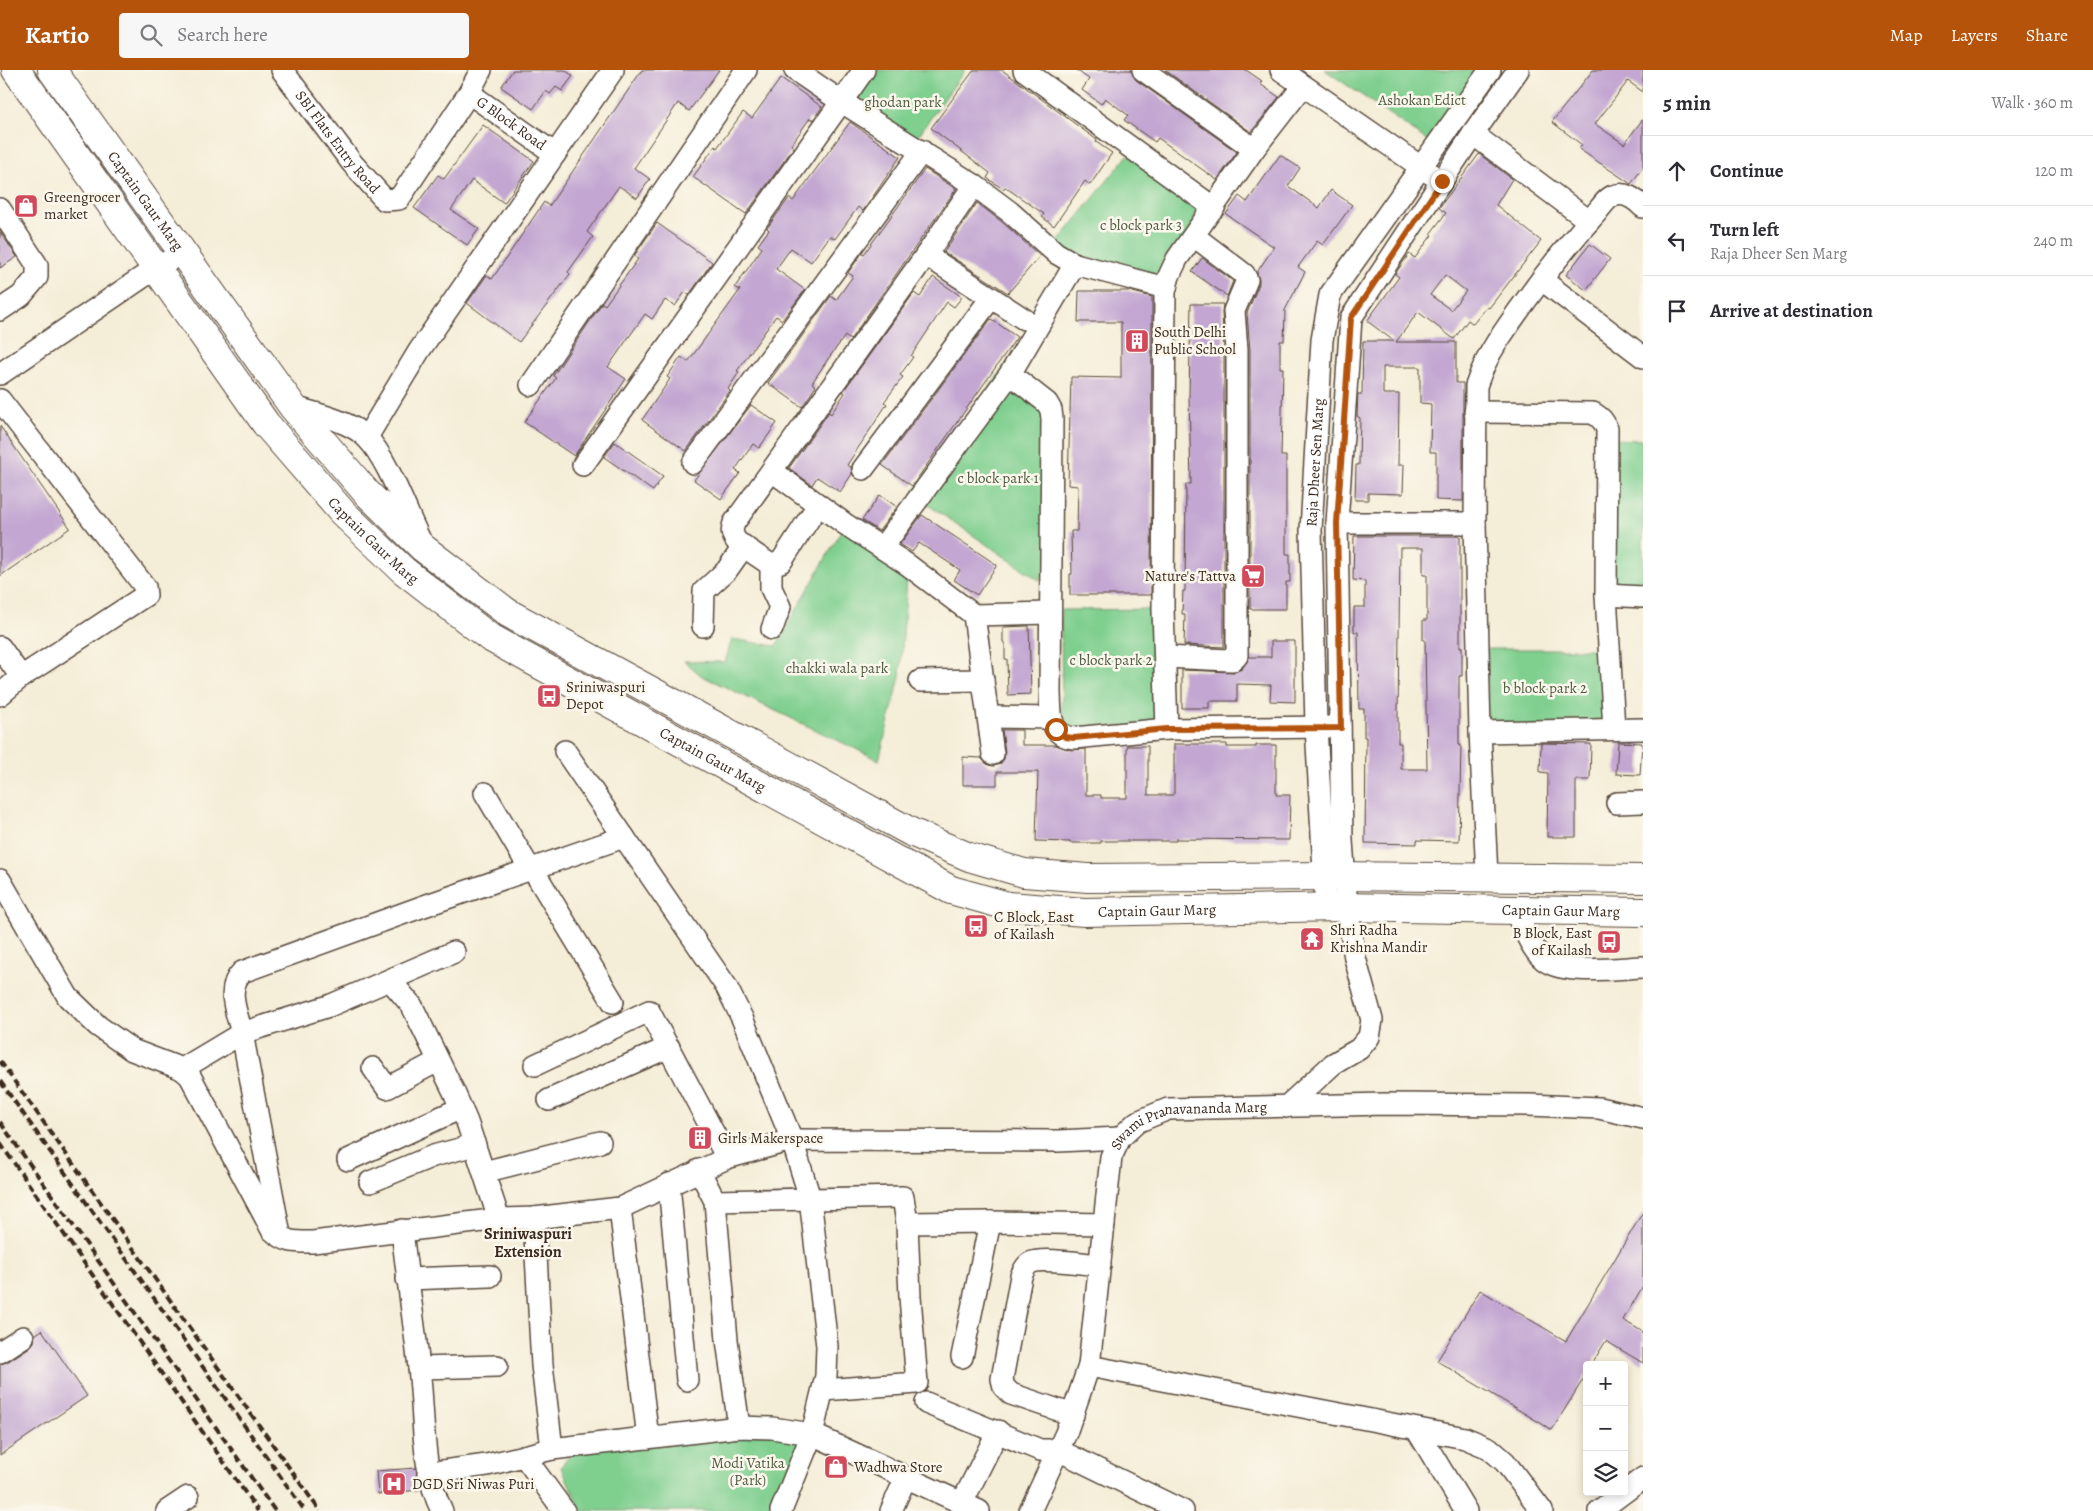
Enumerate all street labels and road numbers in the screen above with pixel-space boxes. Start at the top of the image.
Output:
street label: SBI Flats Entry Road [291,86,385,198]
street label: G Block Road [473,91,551,155]
street label: Captain Gaur Marg [103,147,188,255]
street label: Raja Dheer Sen Marg [1301,397,1329,527]
street label: Captain Gaur Marg [323,493,423,589]
street label: Captain Gaur Marg [656,722,770,797]
street label: Captain Gaur Marg [1098,899,1217,922]
street label: Captain Gaur Marg [1502,900,1621,922]
street label: Swami Pranavananda Marg [1106,1097,1268,1153]

